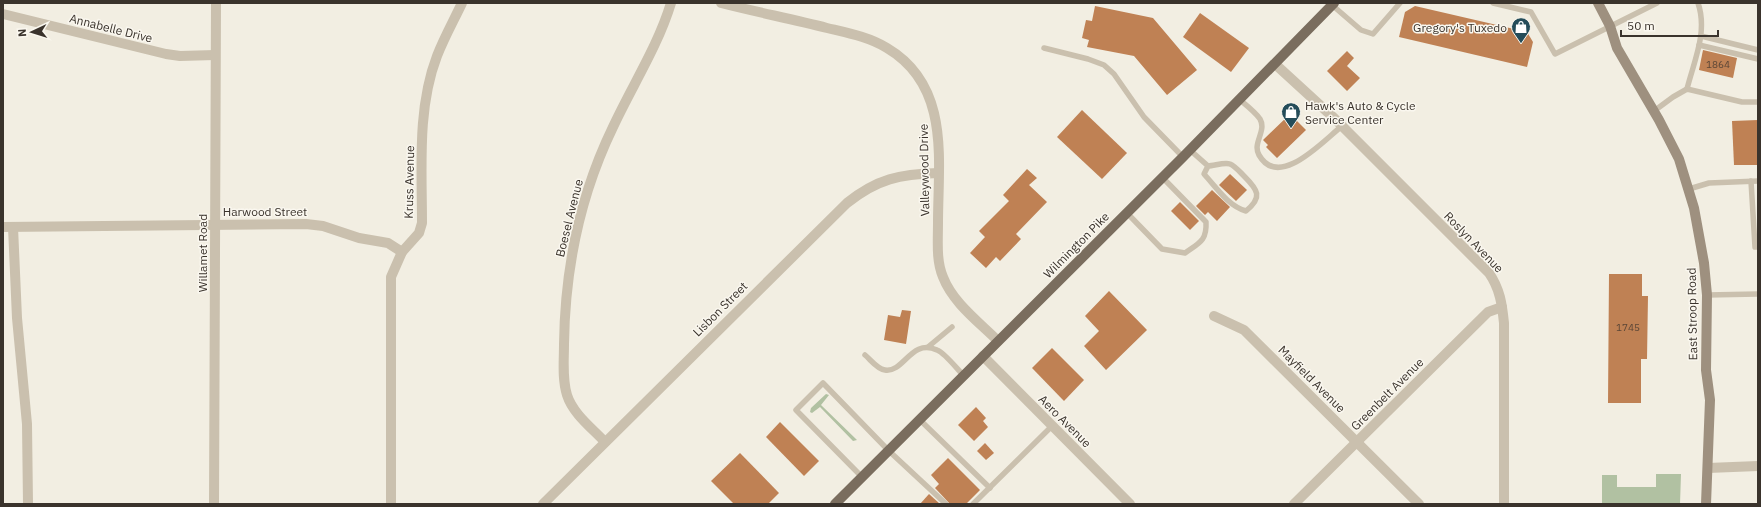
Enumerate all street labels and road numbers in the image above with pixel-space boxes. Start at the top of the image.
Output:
street label: Annabelle Drive [68,10,154,46]
street label: Valleywood Drive [916,123,932,216]
street label: Kruss Avenue [401,145,417,219]
street label: Boesel Avenue [552,177,586,259]
street label: Harwood Street [223,204,307,219]
street label: Roslyn Avenue [1441,208,1507,276]
street label: Wilmington Pike [1040,209,1112,281]
street label: Willamet Road [195,214,210,292]
street label: East Stroop Road [1684,268,1700,360]
street label: Lisbon Street [690,279,750,339]
street label: Mayfield Avenue [1275,342,1349,416]
street label: Greenbelt Avenue [1348,354,1427,433]
street label: Aero Avenue [1036,392,1095,451]

